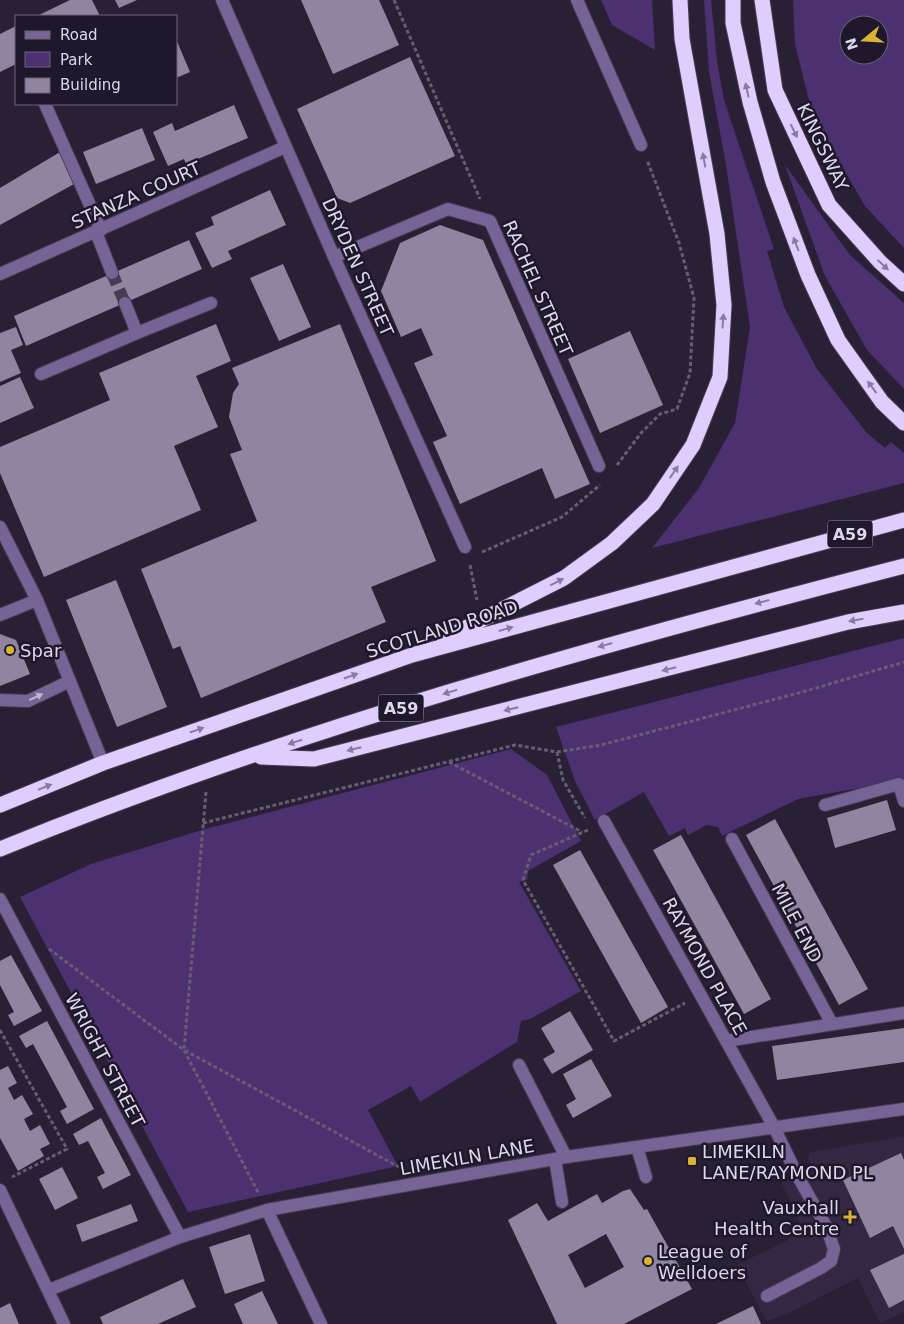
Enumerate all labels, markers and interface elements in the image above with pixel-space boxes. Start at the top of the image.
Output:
legend [15,15,178,105]
north arrow [839,15,889,65]
text: Road [60,26,98,44]
text: N [842,36,861,52]
text: Park [60,51,93,69]
text: Building [60,76,121,94]
one-way arrow [743,82,751,97]
street label: KINGSWAY [793,100,854,195]
one-way arrow [790,124,798,138]
one-way arrow [699,152,707,168]
street label: STANZA COURT [68,157,205,233]
street label: DRYDEN STREET [318,195,398,340]
street label: RACHEL STREET [499,217,578,360]
one-way arrow [792,237,800,251]
one-way arrow [877,259,889,271]
one-way arrow [720,313,728,329]
one-way arrow [866,381,877,394]
one-way arrow [669,466,679,479]
road number: A59 [828,520,872,548]
one-way arrow [549,578,564,586]
street label: SCOTLAND ROAD [364,596,520,662]
one-way arrow [755,599,770,607]
one-way arrow [848,617,864,625]
one-way arrow [498,624,513,632]
place label: Spar [20,640,62,661]
one-way arrow [598,641,613,649]
marker: Spar [4,644,16,656]
one-way arrow [661,665,676,673]
one-way arrow [343,672,358,679]
one-way arrow [442,689,457,697]
one-way arrow [29,693,44,702]
road number: A59 [378,694,424,721]
one-way arrow [504,705,519,713]
one-way arrow [190,726,205,733]
one-way arrow [287,738,302,746]
one-way arrow [346,745,361,753]
one-way arrow [38,783,53,791]
street label: MILE END [767,880,827,966]
street label: RAYMOND PLACE [659,894,751,1038]
street label: WRIGHT STREET [61,990,150,1131]
street label: LIMEKILN LANE [398,1135,536,1179]
place label: LIMEKILN LANE/RAYMOND PL [702,1141,873,1183]
marker: LIMEKILN LANE/RAYMOND PL [686,1155,698,1167]
place label: Vauxhall Health Centre [714,1197,839,1239]
marker: Vauxhall Health Centre [843,1210,857,1224]
place label: League of Welldoers [658,1241,747,1283]
marker: League of Welldoers [642,1255,654,1267]

